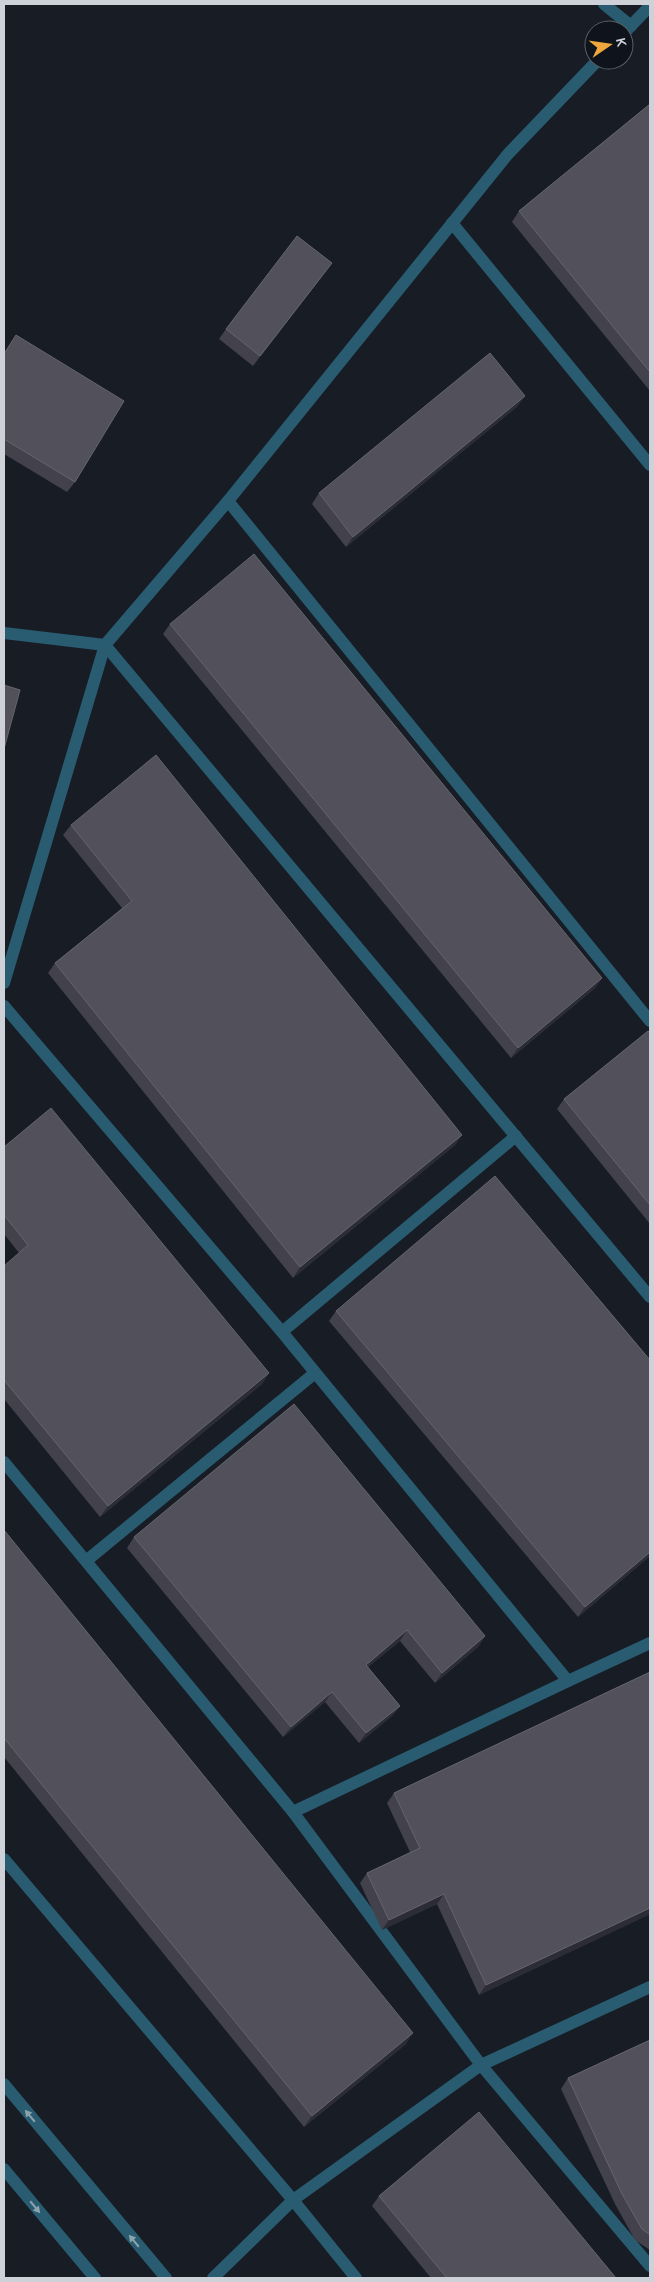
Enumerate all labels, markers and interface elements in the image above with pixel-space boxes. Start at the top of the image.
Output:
north arrow [584,20,634,70]
text: K [612,36,631,49]
one-way arrow [25,2110,36,2123]
one-way arrow [29,2200,41,2212]
one-way arrow [129,2235,140,2248]

